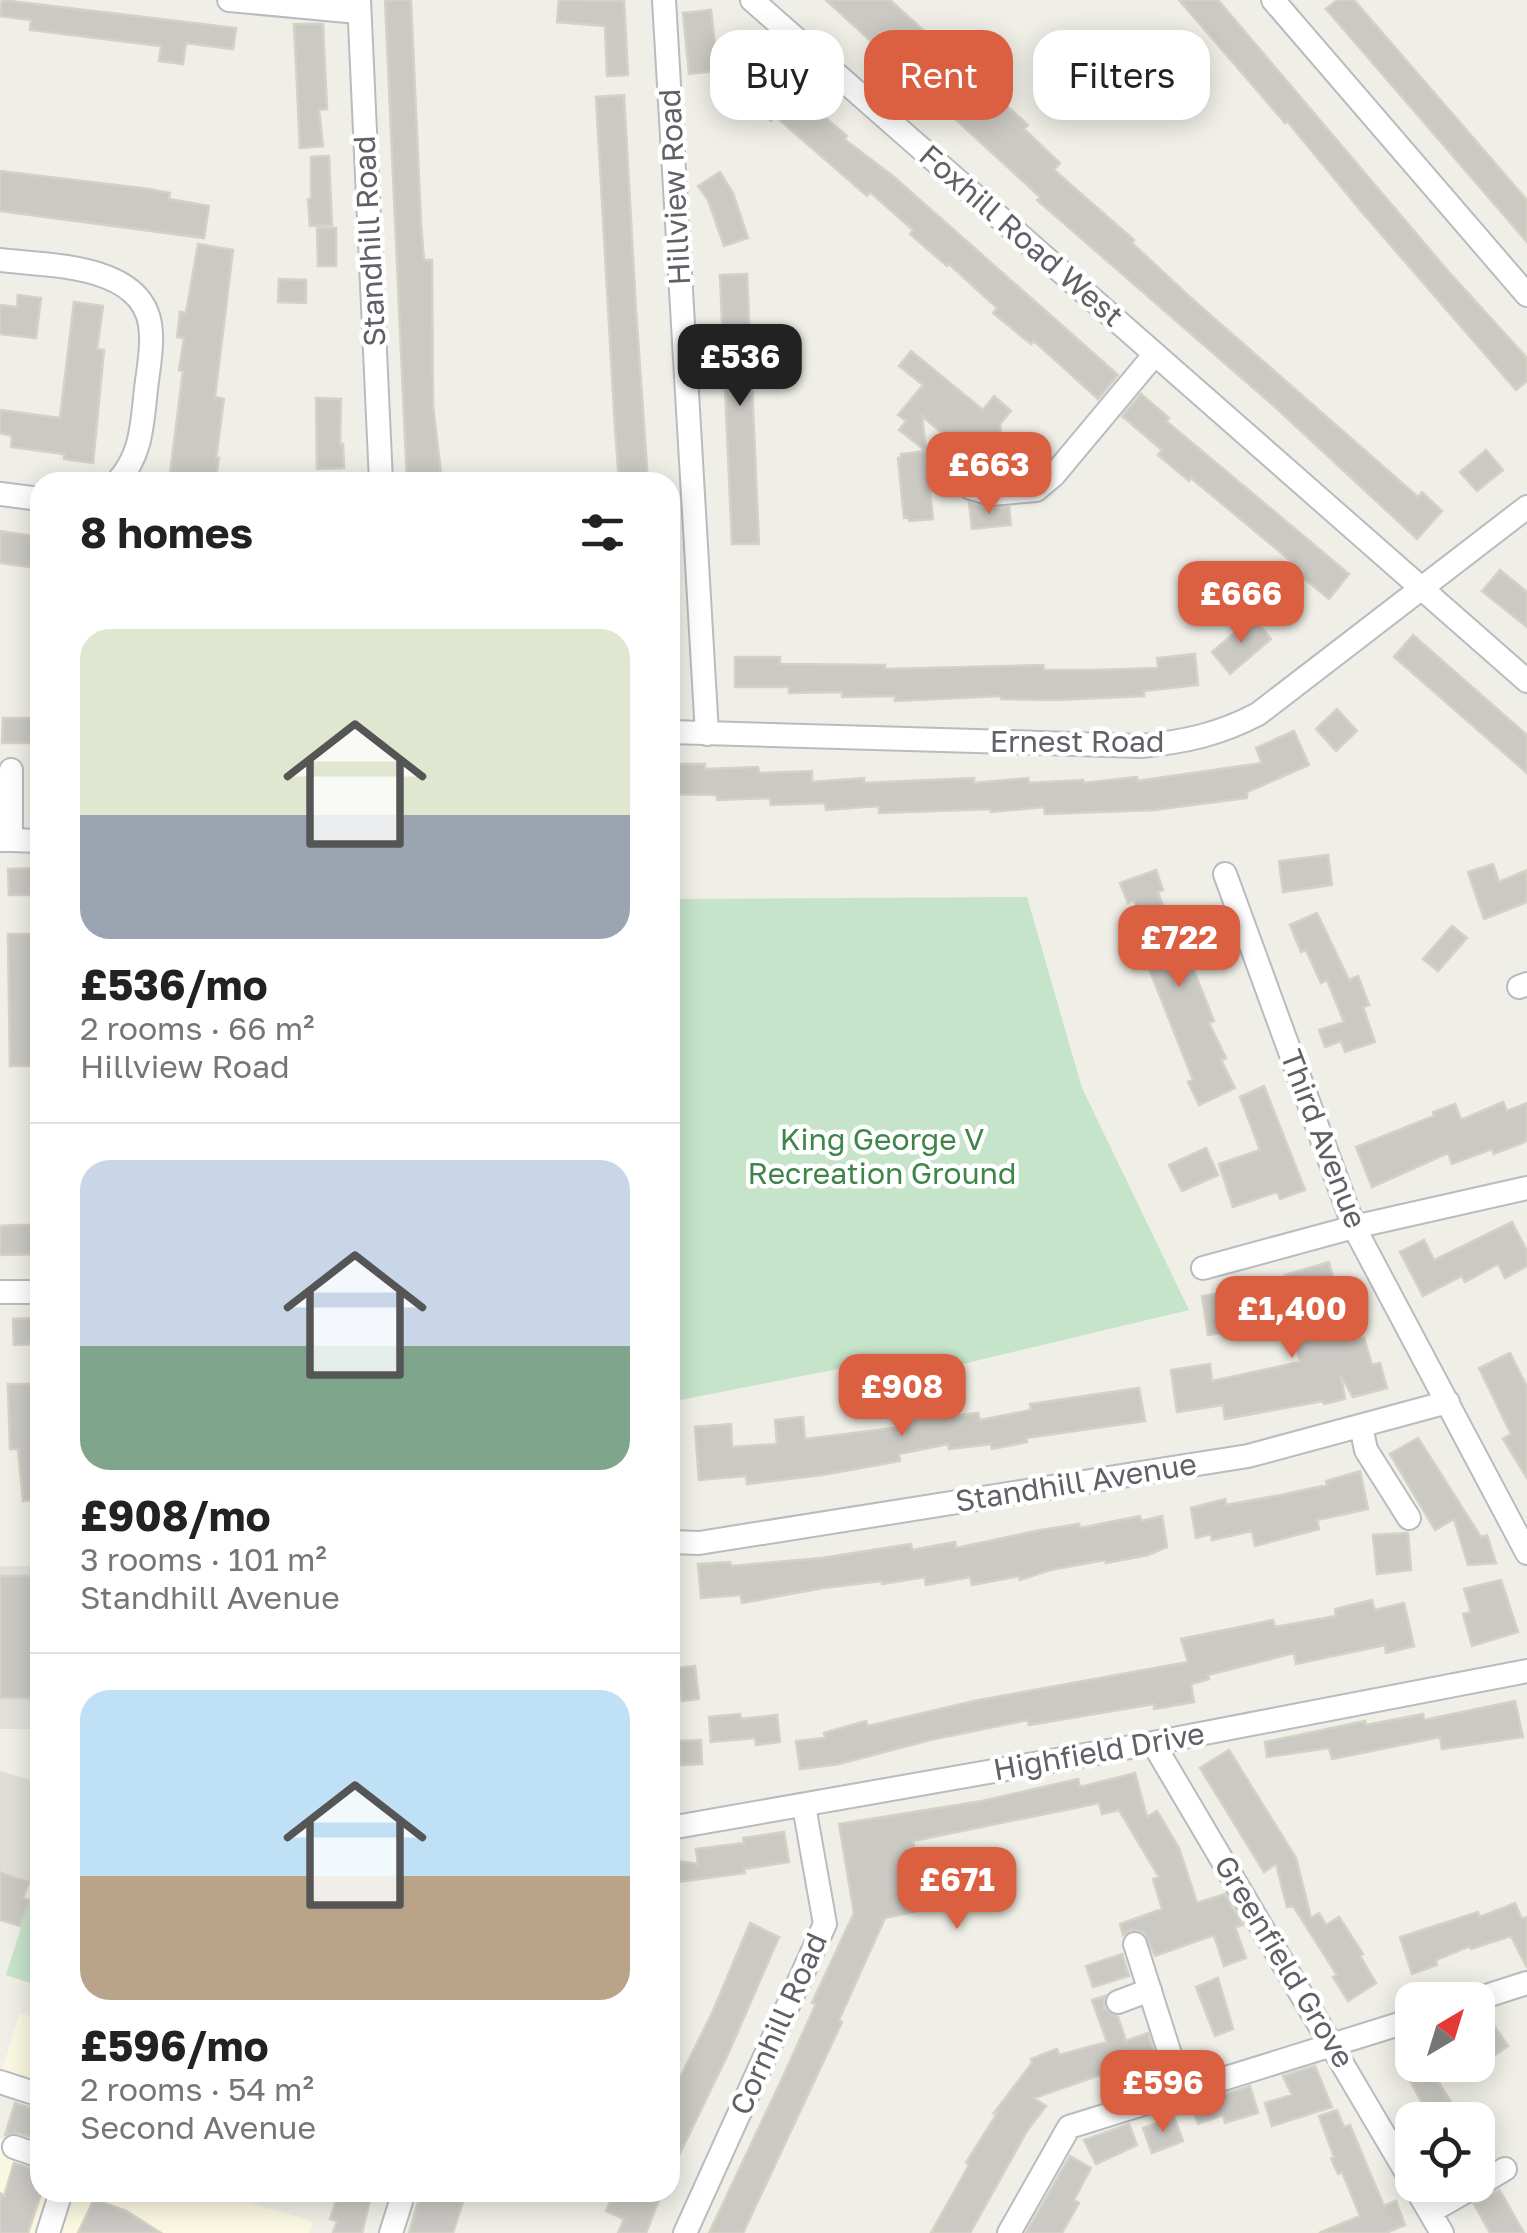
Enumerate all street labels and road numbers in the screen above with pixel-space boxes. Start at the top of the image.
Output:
street label: Hillview Road [651,88,697,286]
street label: Standhill Road [346,135,393,347]
street label: Foxhill Road West [912,137,1131,334]
street label: Ernest Road [990,723,1164,759]
street label: Third Avenue [1273,1044,1374,1233]
street label: Standhill Avenue [953,1445,1199,1519]
street label: Highfield Drive [990,1715,1207,1787]
street label: Greenfield Grove [1207,1849,1362,2074]
street label: Cornhill Road [722,1927,834,2120]

